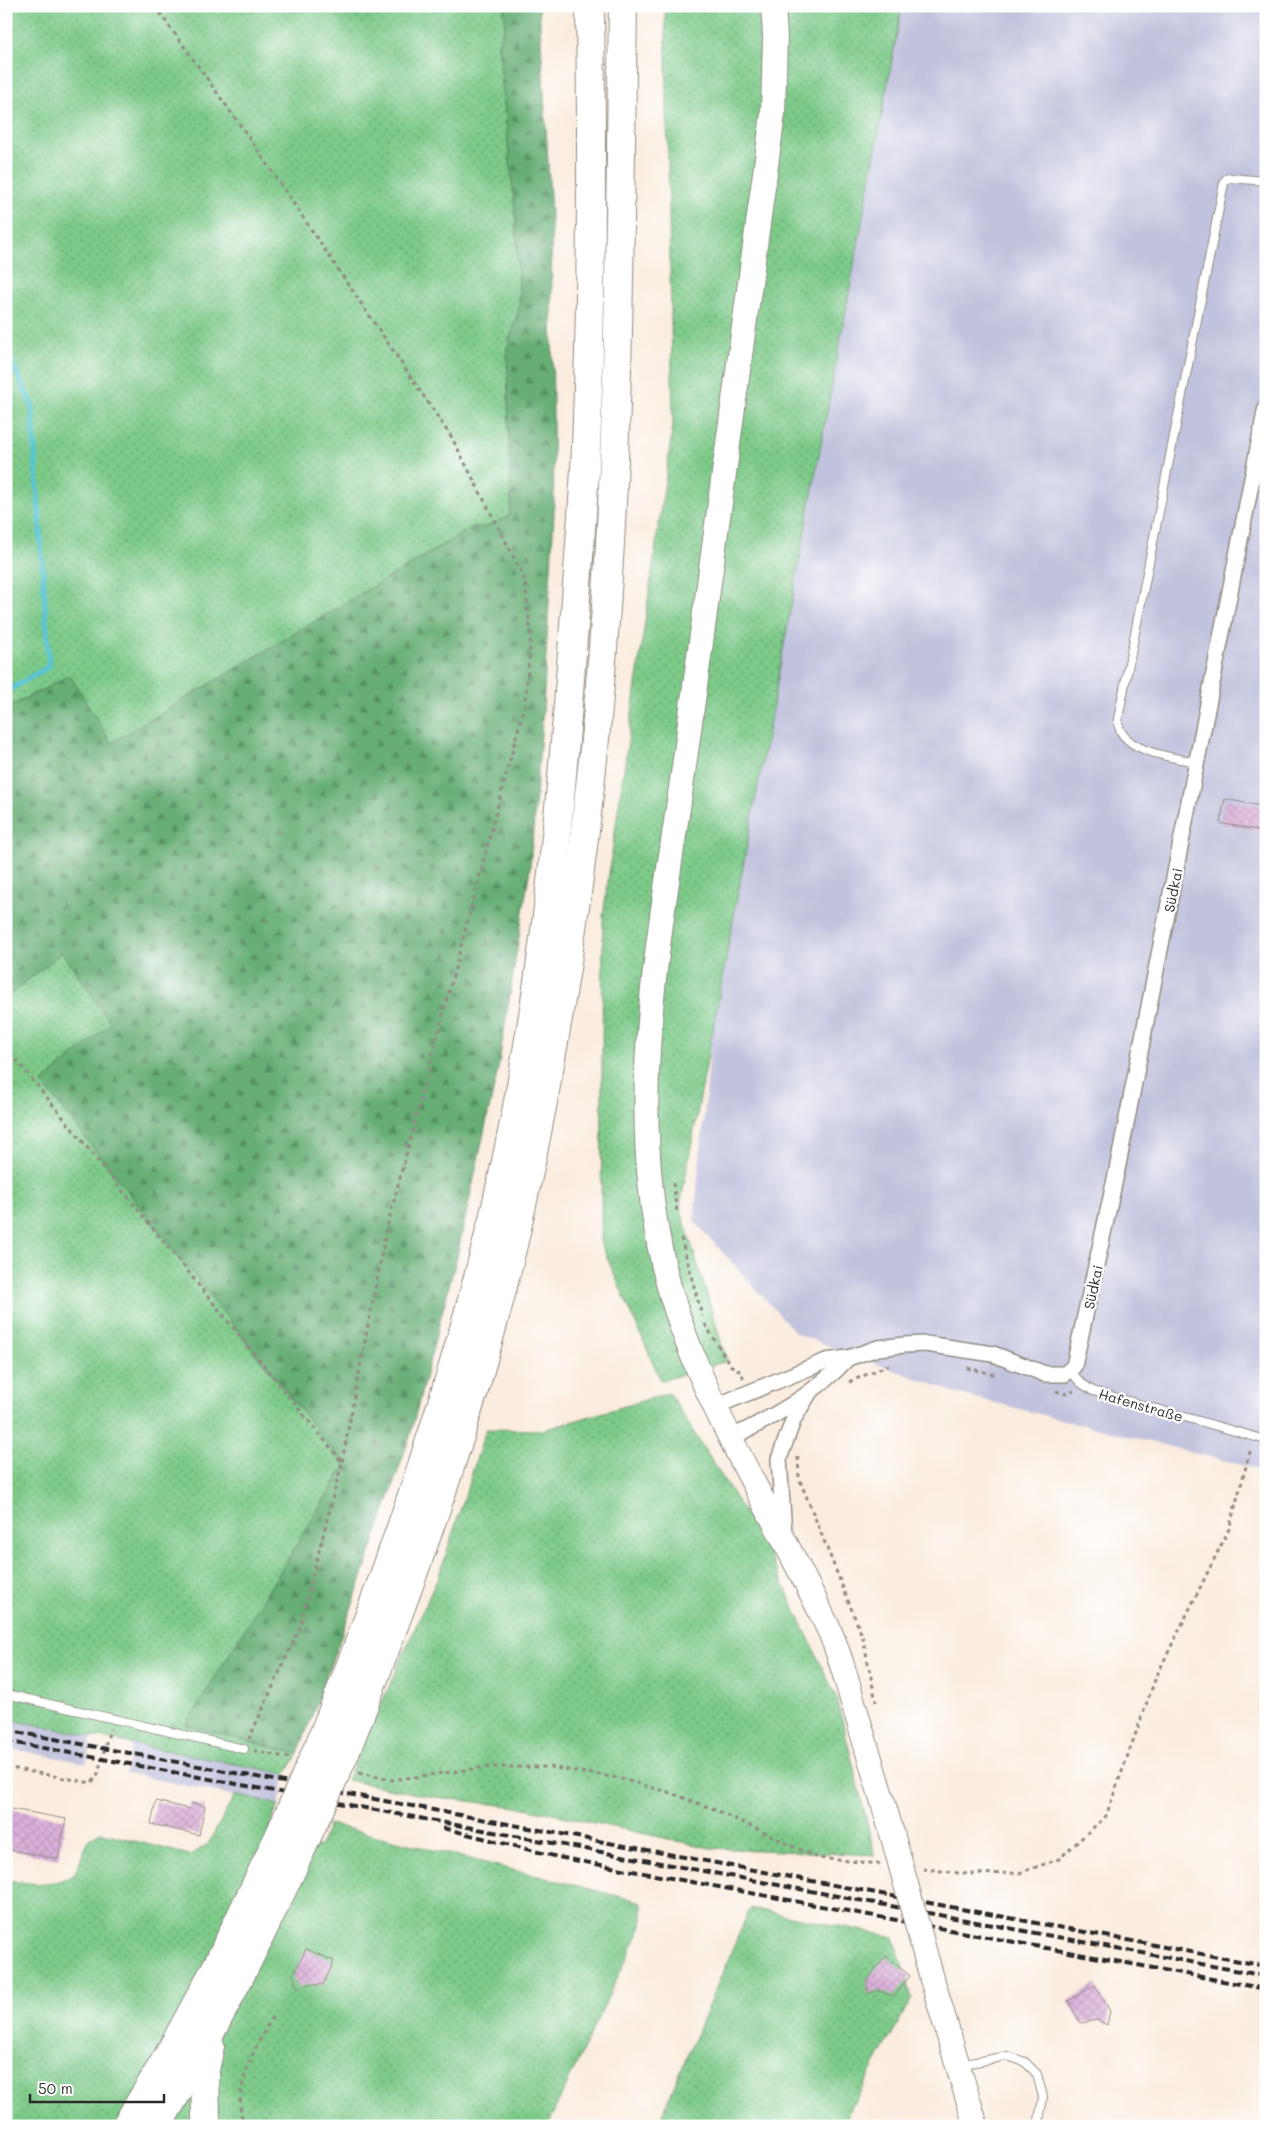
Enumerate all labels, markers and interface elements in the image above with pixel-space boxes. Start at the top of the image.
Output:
street label: Südkai [1159,866,1187,914]
street label: Südkai [1079,1263,1107,1311]
street label: Hafenstraße [1097,1384,1185,1426]
scale bar [30,2072,164,2104]
text: 50 m [38,2078,73,2098]

